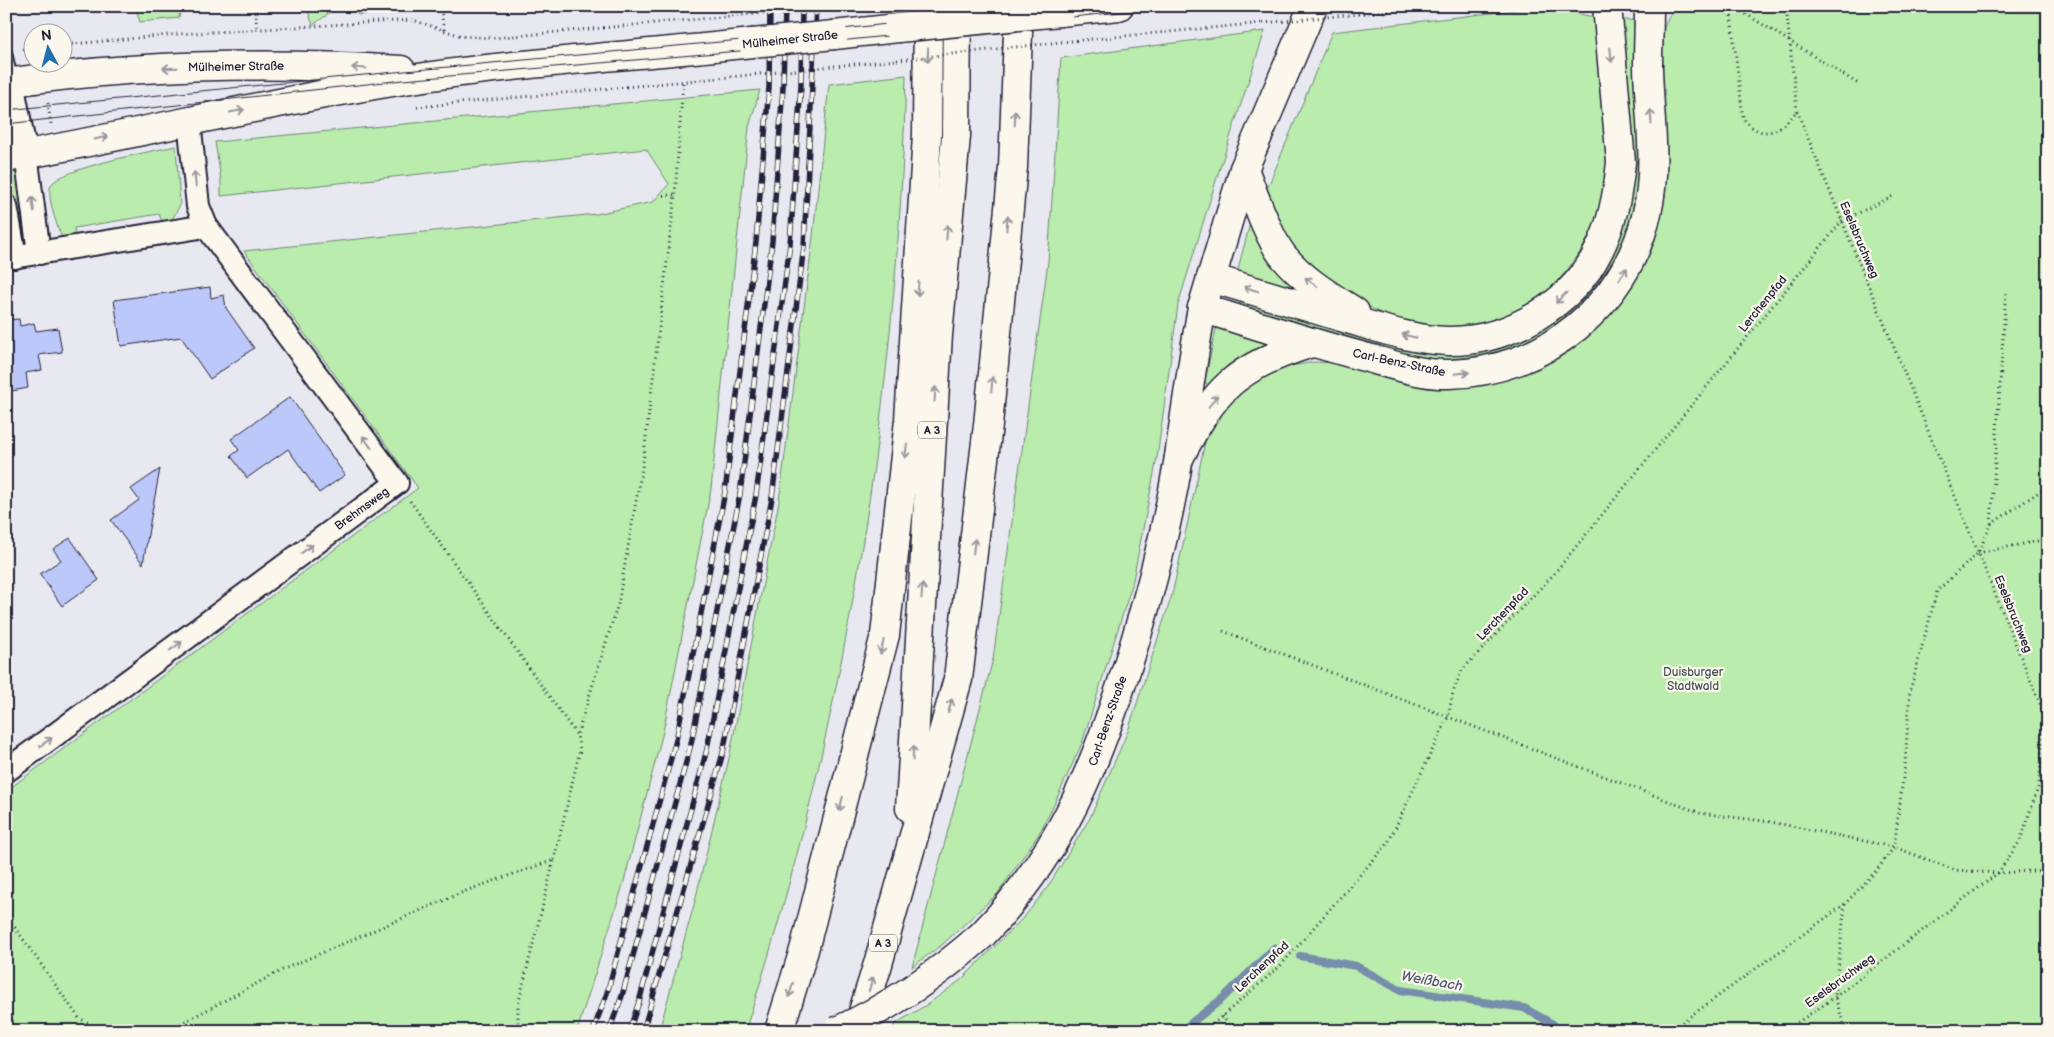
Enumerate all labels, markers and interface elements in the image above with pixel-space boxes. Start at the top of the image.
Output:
north arrow [22,22,72,72]
text: N [40,27,53,45]
street label: Mülheimer Straße [741,28,839,52]
one-way arrow [923,46,933,63]
one-way arrow [1607,46,1616,62]
street label: Mülheimer Straße [188,59,284,75]
one-way arrow [163,63,179,72]
one-way arrow [351,63,367,72]
one-way arrow [228,105,244,115]
one-way arrow [1010,110,1019,126]
one-way arrow [1646,110,1655,126]
one-way arrow [93,133,109,143]
one-way arrow [190,171,200,187]
one-way arrow [28,197,38,213]
street label: Eselsbruchweg [1836,199,1882,281]
one-way arrow [1003,215,1012,231]
one-way arrow [943,224,952,240]
one-way arrow [1618,268,1628,282]
street label: Lerchenpfad [1736,273,1790,335]
one-way arrow [1304,277,1318,287]
one-way arrow [913,281,922,297]
one-way arrow [1243,284,1259,294]
one-way arrow [1555,292,1567,304]
one-way arrow [1402,331,1418,340]
street label: Carl-Benz-Straße [1351,346,1447,380]
one-way arrow [1453,368,1469,378]
one-way arrow [987,377,997,393]
one-way arrow [930,386,939,402]
one-way arrow [1207,395,1218,408]
road number: A 3 [918,422,946,438]
one-way arrow [362,435,372,449]
one-way arrow [901,443,911,459]
street label: Brehmsweg [332,484,392,534]
one-way arrow [969,538,979,554]
one-way arrow [300,544,313,555]
street label: Eselsbruchweg [1991,573,2035,655]
one-way arrow [917,583,927,599]
street label: Lerchenpfad [1474,584,1532,644]
one-way arrow [876,638,886,654]
one-way arrow [169,640,183,651]
park label: Duisburger Stadtwald [1663,665,1724,694]
street label: Carl-Benz-Straße [1086,674,1130,768]
one-way arrow [946,699,956,715]
one-way arrow [38,737,52,747]
one-way arrow [908,745,917,761]
one-way arrow [836,796,845,812]
road number: A 3 [869,934,897,951]
street label: Lerchenpfad [1232,938,1292,996]
street label: Eselsbruchweg [1802,951,1878,1011]
water label: Weißbach [1400,967,1464,995]
one-way arrow [867,977,877,993]
one-way arrow [786,982,796,998]

